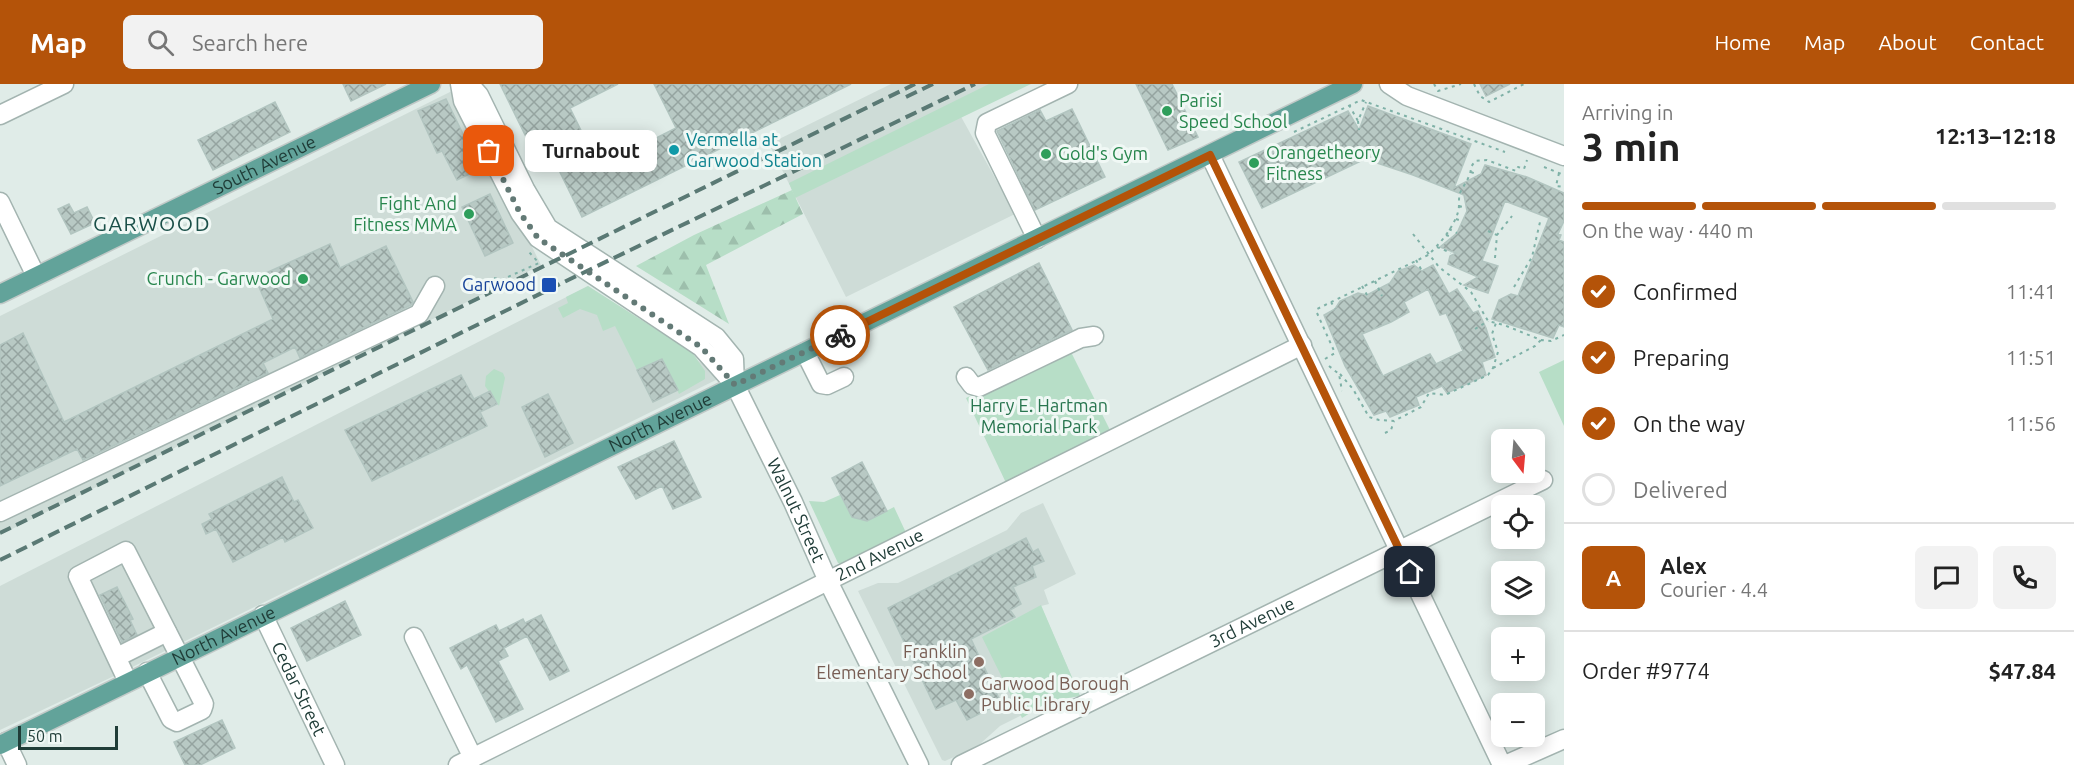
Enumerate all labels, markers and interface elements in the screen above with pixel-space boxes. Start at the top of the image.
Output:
search box [123,15,543,69]
icon: search [144,26,177,59]
text: Map [30,27,87,58]
text: Search here [192,30,308,55]
text: Home [1714,30,1771,54]
text: Map [1804,30,1845,54]
text: About [1878,30,1937,54]
text: Contact [1970,30,2044,54]
place label: Parisi Speed School [1179,90,1288,131]
text: Arriving in [1582,101,1673,124]
marker: Parisi Speed School [1160,104,1174,118]
text: 12:13–12:18 [1935,123,2056,148]
pin [463,125,514,176]
text: 3 min [1582,125,1681,168]
place label: Vermella at Garwood Station [686,129,822,170]
callout: Turnabout [525,130,657,172]
street label: South Avenue [209,131,319,198]
icon: bag [472,134,505,167]
text: Turnabout [542,139,640,162]
place label: Orangetheory Fitness [1266,142,1381,183]
marker: Vermella at Garwood Station [667,143,681,157]
place label: Gold's Gym [1058,143,1148,163]
marker: Gold's Gym [1039,147,1053,161]
marker: Orangetheory Fitness [1247,156,1261,170]
place label: Fight And Fitness MMA [353,193,457,234]
marker: Fight And Fitness MMA [462,207,476,221]
district label: GARWOOD [93,211,211,235]
text: On the way · 440 m [1582,219,1754,242]
place label: Crunch - Garwood [147,268,291,288]
marker: Crunch - Garwood [296,272,310,286]
place label: Garwood [462,274,536,294]
icon: check [1582,275,1615,308]
marker: Garwood [540,276,558,294]
text: Confirmed [1633,279,1738,304]
text: 11:41 [2006,280,2056,303]
courier [810,305,870,365]
icon: bike [824,319,857,352]
icon: check [1582,341,1615,374]
text: Preparing [1633,345,1730,370]
text: 11:51 [2006,346,2056,369]
street label: North Avenue [605,388,715,455]
park label: Harry E. Hartman Memorial Park [970,395,1108,436]
icon: check [1582,407,1615,440]
text: On the way [1633,411,1745,436]
text: 11:56 [2006,412,2056,435]
north arrow [1491,429,1545,483]
map controls [1491,429,1545,747]
street label: Walnut Street [764,454,829,565]
text: Delivered [1633,477,1728,502]
button: locate [1491,495,1545,549]
street label: 2nd Avenue [832,524,927,585]
pin [1384,546,1435,597]
button: chat [1915,546,1978,609]
button: phone [1993,546,2056,609]
text: Alex [1660,553,1707,578]
icon: home [1393,555,1426,588]
button: layers [1491,561,1545,615]
text: A [1606,565,1621,590]
text: Courier · 4.4 [1660,578,1768,601]
street label: 3rd Avenue [1206,592,1297,651]
street label: North Avenue [168,601,278,668]
button: + [1491,627,1545,681]
street label: Cedar Street [268,638,330,739]
place label: Franklin Elementary School [816,641,967,682]
marker: Franklin Elementary School [972,655,986,669]
text: Order #9774 [1582,658,1710,683]
text: $47.84 [1989,658,2056,683]
place label: Garwood Borough Public Library [981,673,1129,714]
marker: Garwood Borough Public Library [962,687,976,701]
button: − [1491,693,1545,747]
scale bar [18,723,118,750]
text: 50 m [27,727,63,745]

